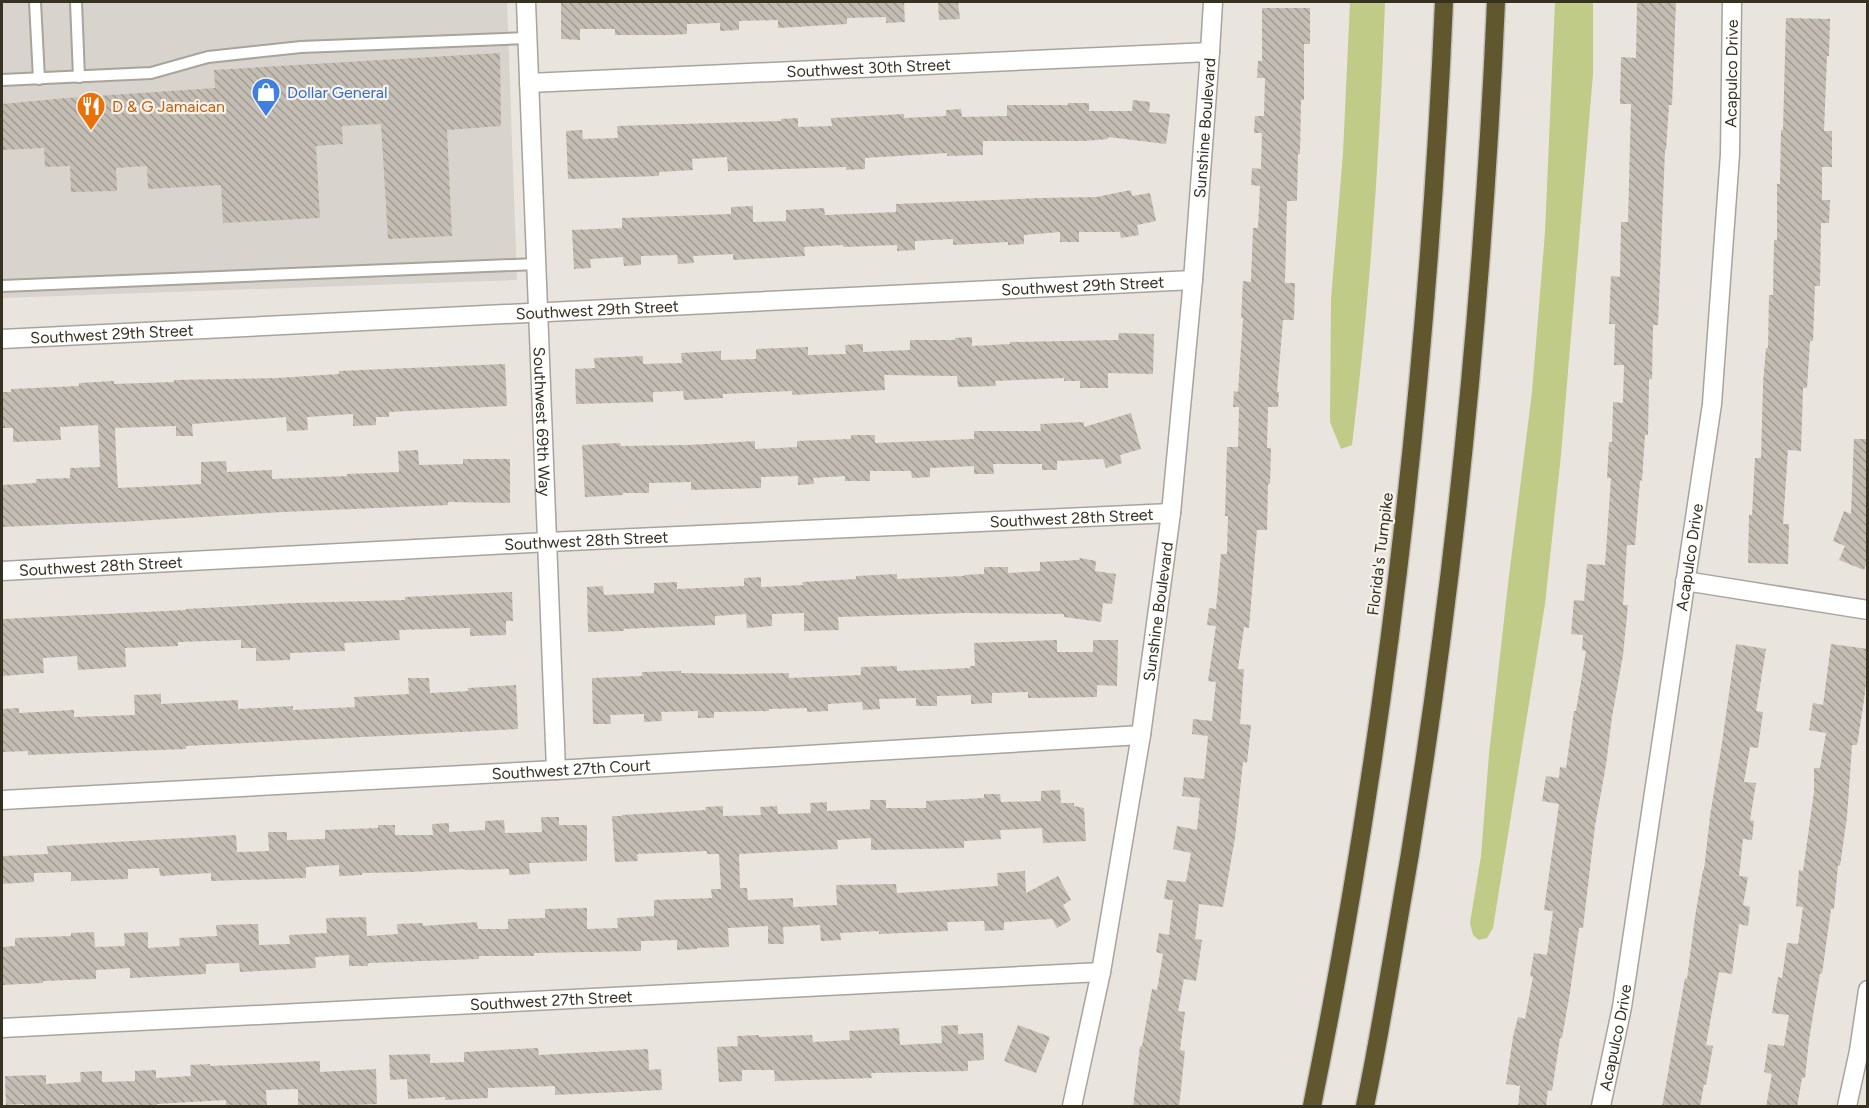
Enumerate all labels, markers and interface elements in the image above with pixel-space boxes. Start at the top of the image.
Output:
street label: Acapulco Drive [1721,19,1741,128]
street label: Southwest 30th Street [786,54,951,81]
street label: Sunshine Boulevard [1190,57,1219,199]
shop icon: Dollar General [250,76,282,118]
place label: Dollar General [287,83,388,102]
restaurant icon: D & G Jamaican [75,90,107,132]
place label: D & G Jamaican [112,97,225,116]
street label: Southwest 29th Street [1001,272,1165,299]
street label: Southwest 29th Street [515,296,679,323]
street label: Southwest 29th Street [30,320,194,347]
street label: Southwest 69th Way [530,346,555,497]
street label: Florida's Turnpike [1363,491,1397,616]
street label: Acapulco Drive [1672,502,1707,612]
street label: Southwest 28th Street [989,504,1154,531]
street label: Southwest 28th Street [504,527,669,554]
street label: Sunshine Boulevard [1139,541,1177,683]
street label: Southwest 28th Street [18,552,183,580]
street label: Southwest 27th Court [491,755,651,783]
street label: Acapulco Drive [1595,983,1635,1093]
street label: Southwest 27th Street [469,986,633,1014]

